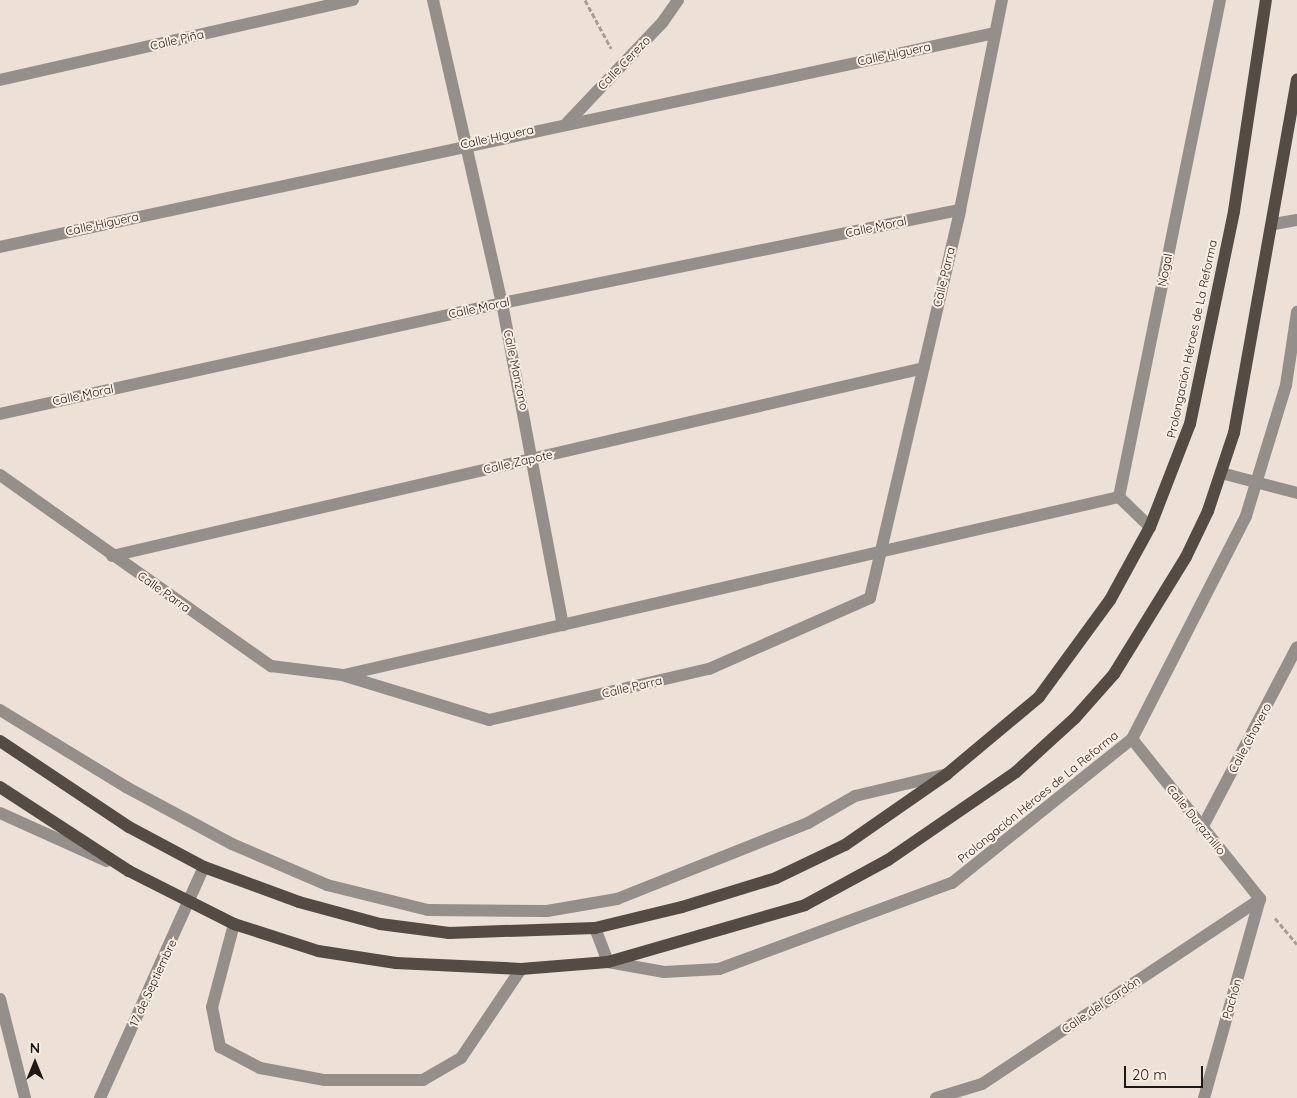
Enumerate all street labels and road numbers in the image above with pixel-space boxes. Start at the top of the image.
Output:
street label: Calle Piña [149,27,205,53]
street label: Calle Cerezo [595,33,653,93]
street label: Calle Higuera [856,39,932,69]
street label: Calle Higuera [459,122,535,152]
street label: Calle Higuera [64,209,140,239]
street label: Calle Moral [844,213,908,241]
street label: Prolongación Héroes de La Reforma [1164,239,1220,439]
street label: Calle Parra [930,246,958,308]
street label: Nogal [1155,252,1175,288]
street label: Calle Moral [447,294,511,322]
street label: Calle Manzano [500,328,532,412]
street label: Calle Moral [51,381,115,409]
street label: Calle Zapote [482,447,554,477]
street label: Calle Parra [135,569,193,615]
street label: Calle Parra [601,673,663,701]
street label: Calle Chavero [1226,701,1274,775]
street label: Prolongación Héroes de La Reforma [955,728,1121,866]
street label: Calle Duraznillo [1163,782,1229,858]
street label: 17 de Septiembre [126,937,180,1029]
street label: Calle del Cardón [1059,973,1143,1037]
street label: Pachón [1219,977,1245,1021]

